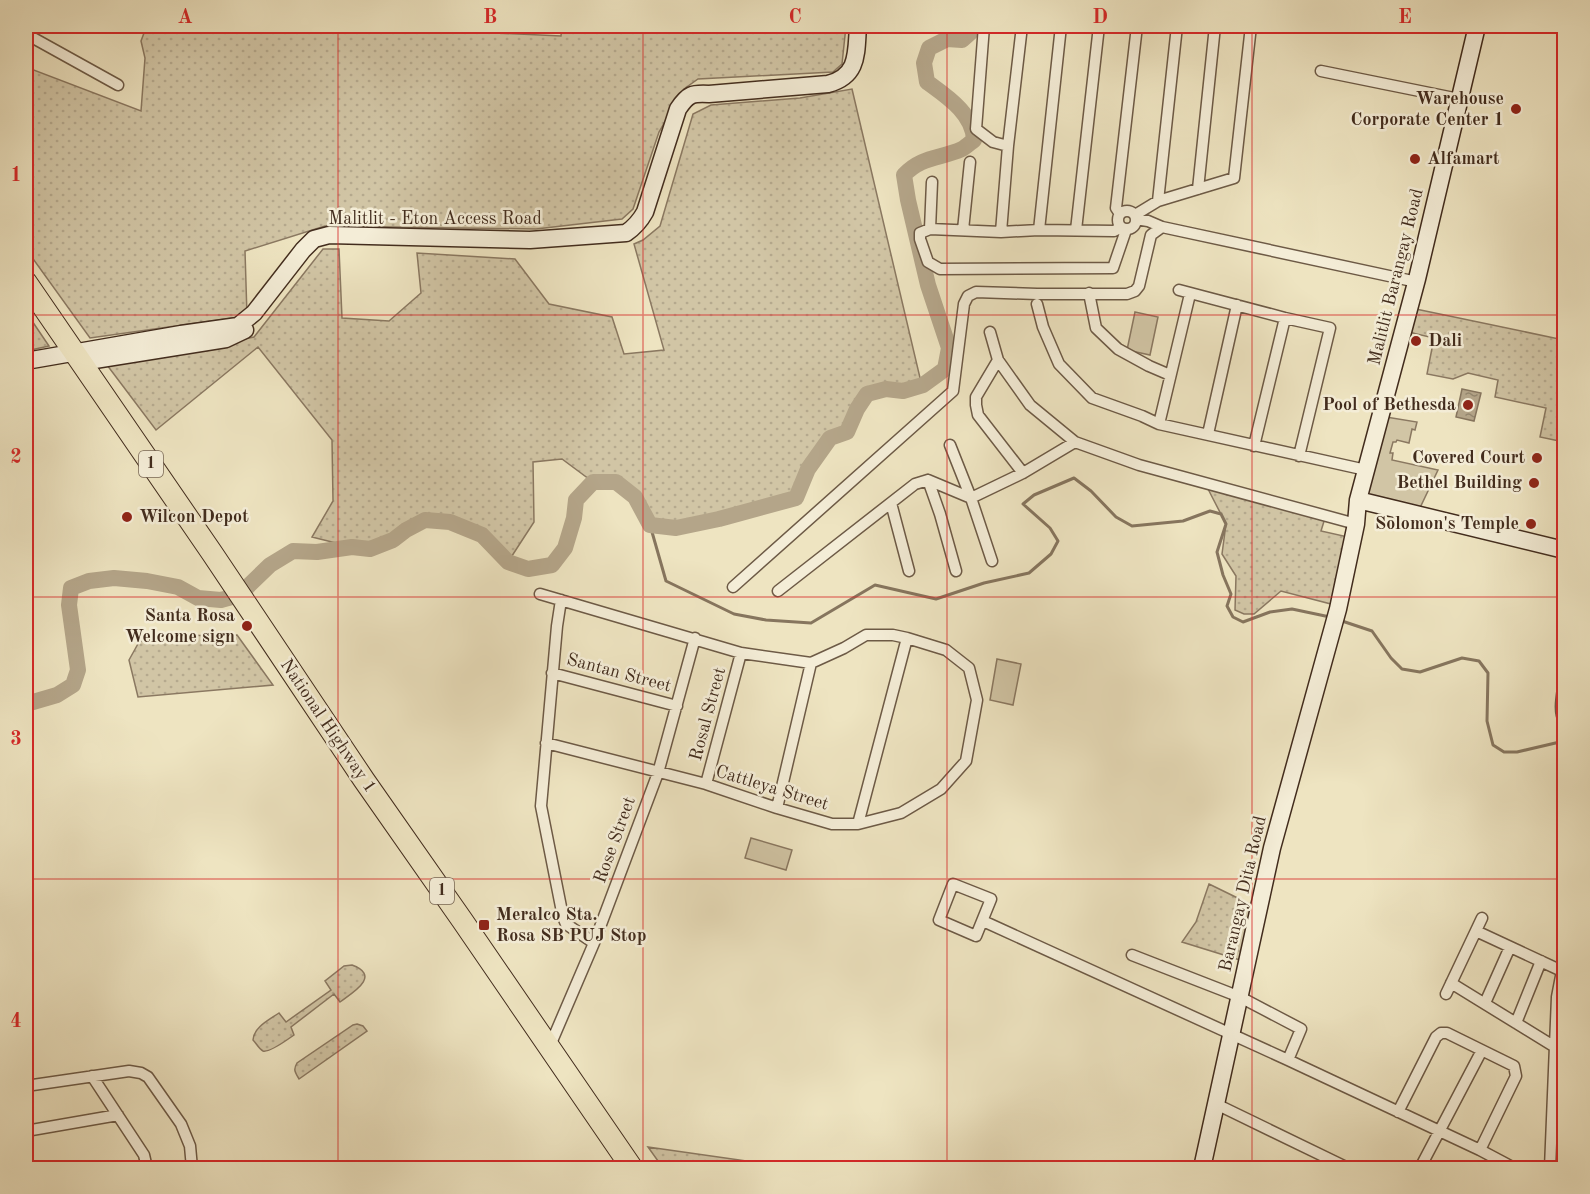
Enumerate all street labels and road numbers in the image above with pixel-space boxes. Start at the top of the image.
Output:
street label: Malitlit Barangay Road [1365,187,1427,367]
street label: Malitlit - Eton Access Road [328,210,542,228]
road number: 1 [139,451,163,477]
street label: Santan Street [565,650,673,696]
street label: National Highway 1 [277,656,379,796]
street label: Rosal Street [687,665,729,763]
street label: Cattleya Street [713,762,831,814]
street label: Rose Street [591,794,639,886]
street label: Barangay Dita Road [1216,814,1270,974]
road number: 1 [430,878,454,904]

